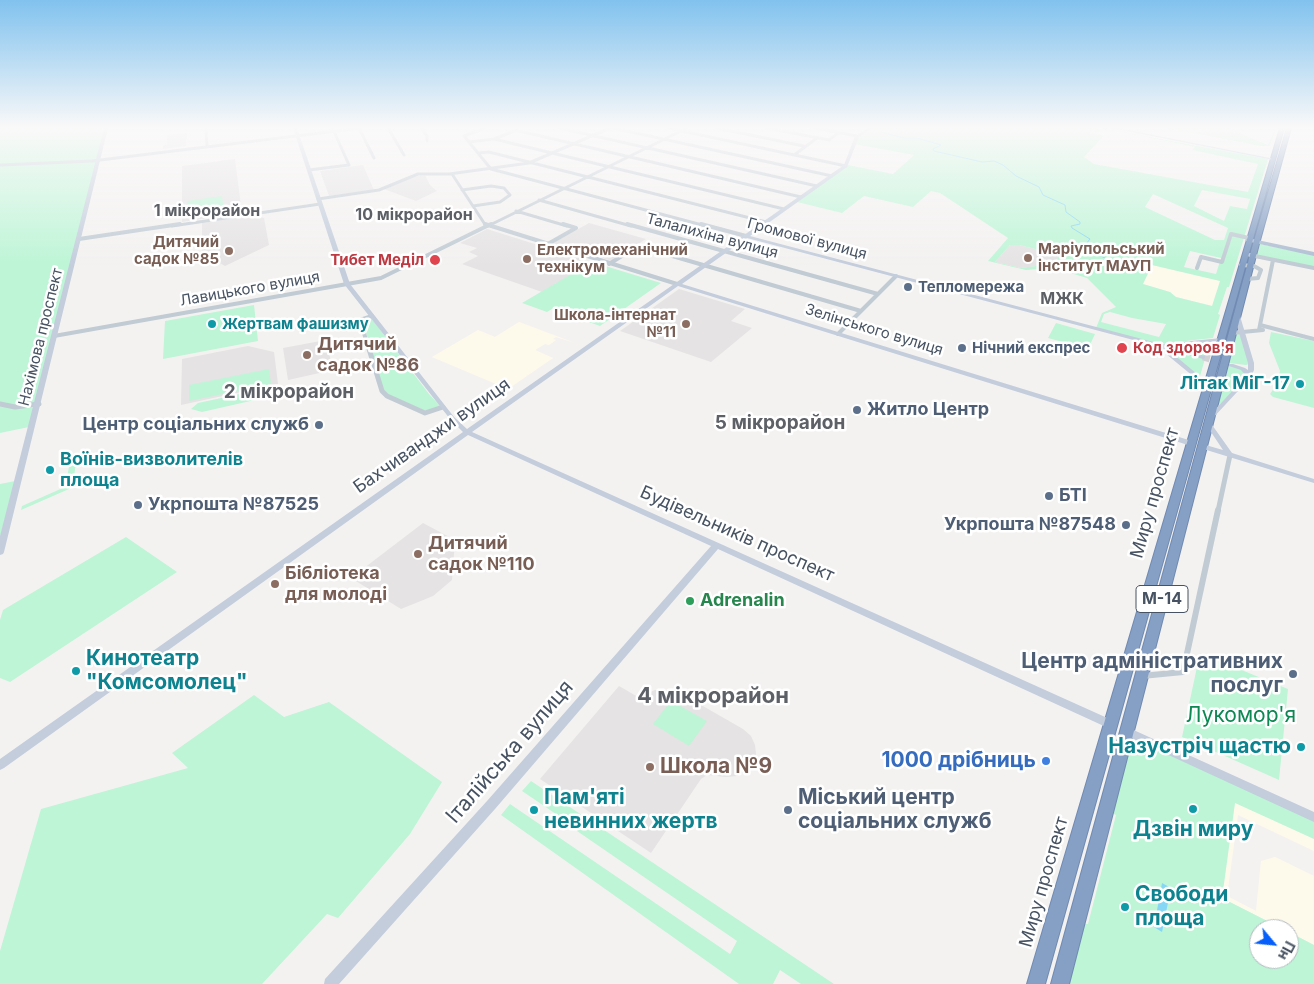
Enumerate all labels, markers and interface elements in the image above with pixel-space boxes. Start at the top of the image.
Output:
district label: 1 мікрорайон [154,201,260,221]
district label: 10 мікрорайон [355,205,473,225]
street label: Талалихіна вулиця [644,210,780,262]
street label: Громової вулиця [745,214,869,264]
place label: Дитячий садок №85 [134,233,219,268]
place label: Маріупольський інститут МАУП [1038,240,1165,275]
place label: Електромеханічний технікум [537,241,688,276]
marker: Дитячий садок №85 [223,245,235,257]
place label: Тибет Меділ [330,251,424,269]
marker: Маріупольський інститут МАУП [1022,252,1034,264]
marker: Тибет Меділ [428,253,442,267]
marker: Електромеханічний технікум [521,253,533,265]
street label: Нахімова проспект [15,266,67,408]
street label: Лавицького вулиця [179,268,321,310]
place label: Тепломережа [918,278,1024,296]
marker: Тепломережа [902,281,914,293]
district label: МЖК [1040,289,1084,309]
street label: Зелінського вулиця [803,300,945,360]
place label: Школа-інтернат №11 [554,306,676,341]
place label: Жертвам фашизму [222,315,369,333]
marker: Жертвам фашизму [206,318,218,330]
marker: Школа-інтернат №11 [680,318,692,330]
place label: Дитячий садок №86 [317,334,419,376]
place label: Нічний експрес [972,339,1090,357]
place label: Код здоров'я [1133,339,1234,357]
marker: Код здоров'я [1115,341,1129,355]
marker: Нічний експрес [956,342,968,354]
marker: Дитячий садок №86 [301,349,313,361]
place label: Літак МіГ-17 [1180,373,1290,395]
street label: Бахчиванджи вулиця [350,374,514,498]
marker: Літак МіГ-17 [1294,378,1306,390]
district label: 2 мікрорайон [224,381,354,403]
place label: Житло Центр [867,399,989,421]
marker: Житло Центр [851,404,863,416]
district label: 5 мікрорайон [715,412,845,434]
place label: Центр соціальних служб [82,414,309,436]
marker: Центр соціальних служб [313,419,325,431]
street label: Миру проспект [1126,425,1184,561]
place label: Воїнів-визволителів площа [60,449,243,492]
marker: Воїнів-визволителів площа [44,464,56,476]
street label: Будівельників проспект [637,481,837,587]
place label: БТІ [1059,485,1087,507]
marker: БТІ [1043,490,1055,502]
place label: Укрпошта №87525 [148,494,319,516]
marker: Укрпошта №87525 [132,499,144,511]
place label: Укрпошта №87548 [944,514,1116,536]
marker: Укрпошта №87548 [1120,519,1132,531]
place label: Дитячий садок №110 [428,533,535,576]
marker: Дитячий садок №110 [412,548,424,560]
place label: Бібліотека для молоді [285,563,387,606]
marker: Бібліотека для молоді [269,578,281,590]
road number: М-14 [1136,586,1188,612]
place label: Adrenalin [700,590,785,612]
marker: Adrenalin [684,595,696,607]
place label: Кинотеатр "Комсомолец" [86,646,248,696]
place label: Центр адміністративних послуг [1021,649,1283,699]
marker: Кинотеатр "Комсомолец" [70,665,82,677]
marker: Центр адміністративних послуг [1287,668,1299,680]
street label: Італійська вулиця [441,675,579,829]
district label: 4 мікрорайон [637,683,789,709]
park label: Лукомор'я [1186,703,1296,729]
place label: Назустріч щастю [1108,734,1291,760]
marker: Назустріч щастю [1295,741,1307,753]
place label: 1000 дрібниць [881,748,1036,774]
place label: Школа №9 [660,754,772,780]
marker: 1000 дрібниць [1040,755,1052,767]
marker: Школа №9 [644,761,656,773]
place label: Пам'яті невинних жертв [544,785,718,835]
place label: Міський центр соціальних служб [798,785,992,835]
marker: Дзвін миру [1187,803,1199,815]
marker: Пам'яті невинних жертв [528,804,540,816]
marker: Міський центр соціальних служб [782,804,794,816]
street label: Миру проспект [1015,814,1073,950]
place label: Дзвін миру [1133,817,1253,843]
place label: Свободи площа [1135,882,1228,932]
marker: Свободи площа [1119,901,1131,913]
north arrow [1249,919,1299,969]
text: Пн [1275,938,1299,963]

